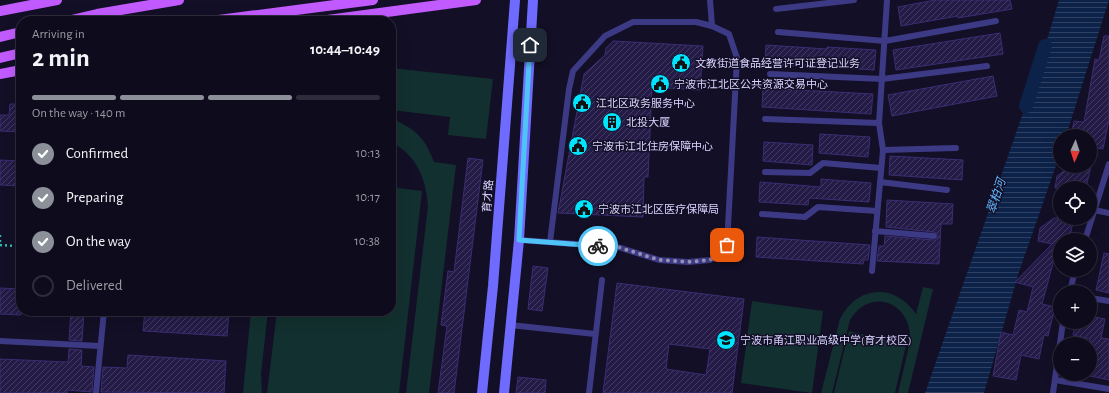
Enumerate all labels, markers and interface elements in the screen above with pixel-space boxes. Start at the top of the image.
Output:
text: Arriving in [32,28,85,41]
pin [513,28,547,62]
icon: home [519,34,541,56]
text: 10:44–10:49 [310,42,380,57]
text: 2 min [32,45,90,71]
public building icon: 文教街道食品经营许可证登记业务 [670,52,692,74]
place label: 文教街道食品经营许可证登记业务 [695,57,860,69]
public building icon: 宁波市江北区公共资源交易中心 [649,73,671,95]
place label: 宁波市江北区公共资源交易中心 [674,78,828,90]
public building icon: 江北区政务服务中心 [571,92,593,114]
place label: 江北区政务服务中心 [596,97,695,109]
text: On the way · 140 m [32,107,126,120]
building icon: 北投大厦 [601,111,623,133]
place label: 北投大厦 [626,116,670,128]
north arrow [1053,129,1097,173]
map controls [1053,129,1097,381]
public building icon: 宁波市江北住房保障中心 [567,135,589,157]
place label: 宁波市江北住房保障中心 [592,140,713,152]
icon: check [32,143,54,165]
text: Confirmed [66,146,128,161]
text: 10:13 [356,147,380,160]
water label: 翠柏河 [984,175,1008,215]
street label: 育才路 [480,179,495,213]
button: locate [1053,181,1097,225]
icon: check [32,187,54,209]
text: Preparing [66,190,123,205]
text: 10:17 [356,191,380,204]
public building icon: 宁波市江北区医疗保障局 [573,198,595,220]
place label: 宁波市江北区医疗保障局 [598,203,719,215]
courier [578,226,618,266]
pin [710,228,744,262]
icon: check [32,231,54,253]
button: layers [1053,233,1097,277]
text: On the way [66,234,131,249]
icon: bag [716,234,738,256]
text: 10:38 [354,235,380,248]
icon: bike [587,235,609,257]
text: Delivered [66,278,123,293]
button: + [1053,285,1097,329]
school or university icon: 宁波市甬江职业高级中学(育才校区) [715,329,737,351]
place label: 宁波市甬江职业高级中学(育才校区) [740,334,912,346]
button: − [1053,337,1097,381]

